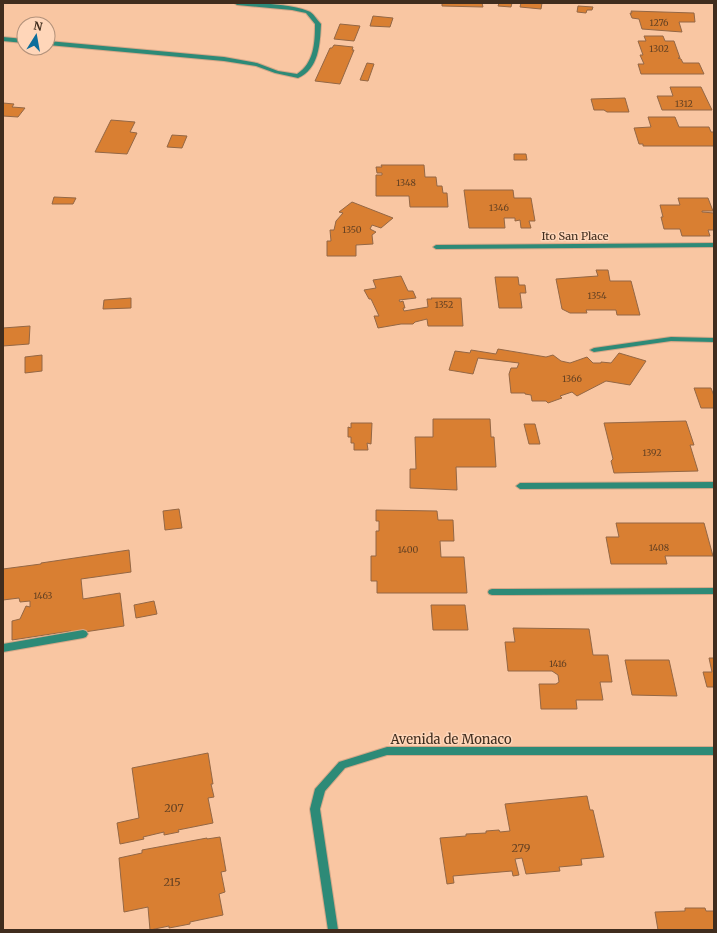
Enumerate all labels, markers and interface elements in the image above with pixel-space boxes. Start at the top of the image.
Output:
north arrow [16,16,56,56]
house number: 1276 [649,17,669,28]
text: N [32,18,44,34]
house number: 1302 [649,43,669,54]
house number: 1312 [675,98,693,109]
house number: 1348 [396,177,416,188]
house number: 1346 [489,202,509,213]
house number: 1350 [342,224,362,235]
street label: Ito San Place [542,229,609,243]
house number: 1354 [587,290,607,301]
house number: 1352 [435,299,453,310]
house number: 1366 [562,373,582,384]
house number: 1392 [642,447,662,458]
house number: 1408 [649,542,669,553]
house number: 1400 [398,544,419,555]
house number: 1463 [33,590,53,601]
house number: 1416 [549,658,567,669]
street label: Avenida de Monaco [390,731,512,748]
house number: 207 [164,801,184,815]
house number: 279 [512,841,531,855]
house number: 215 [163,875,181,889]

